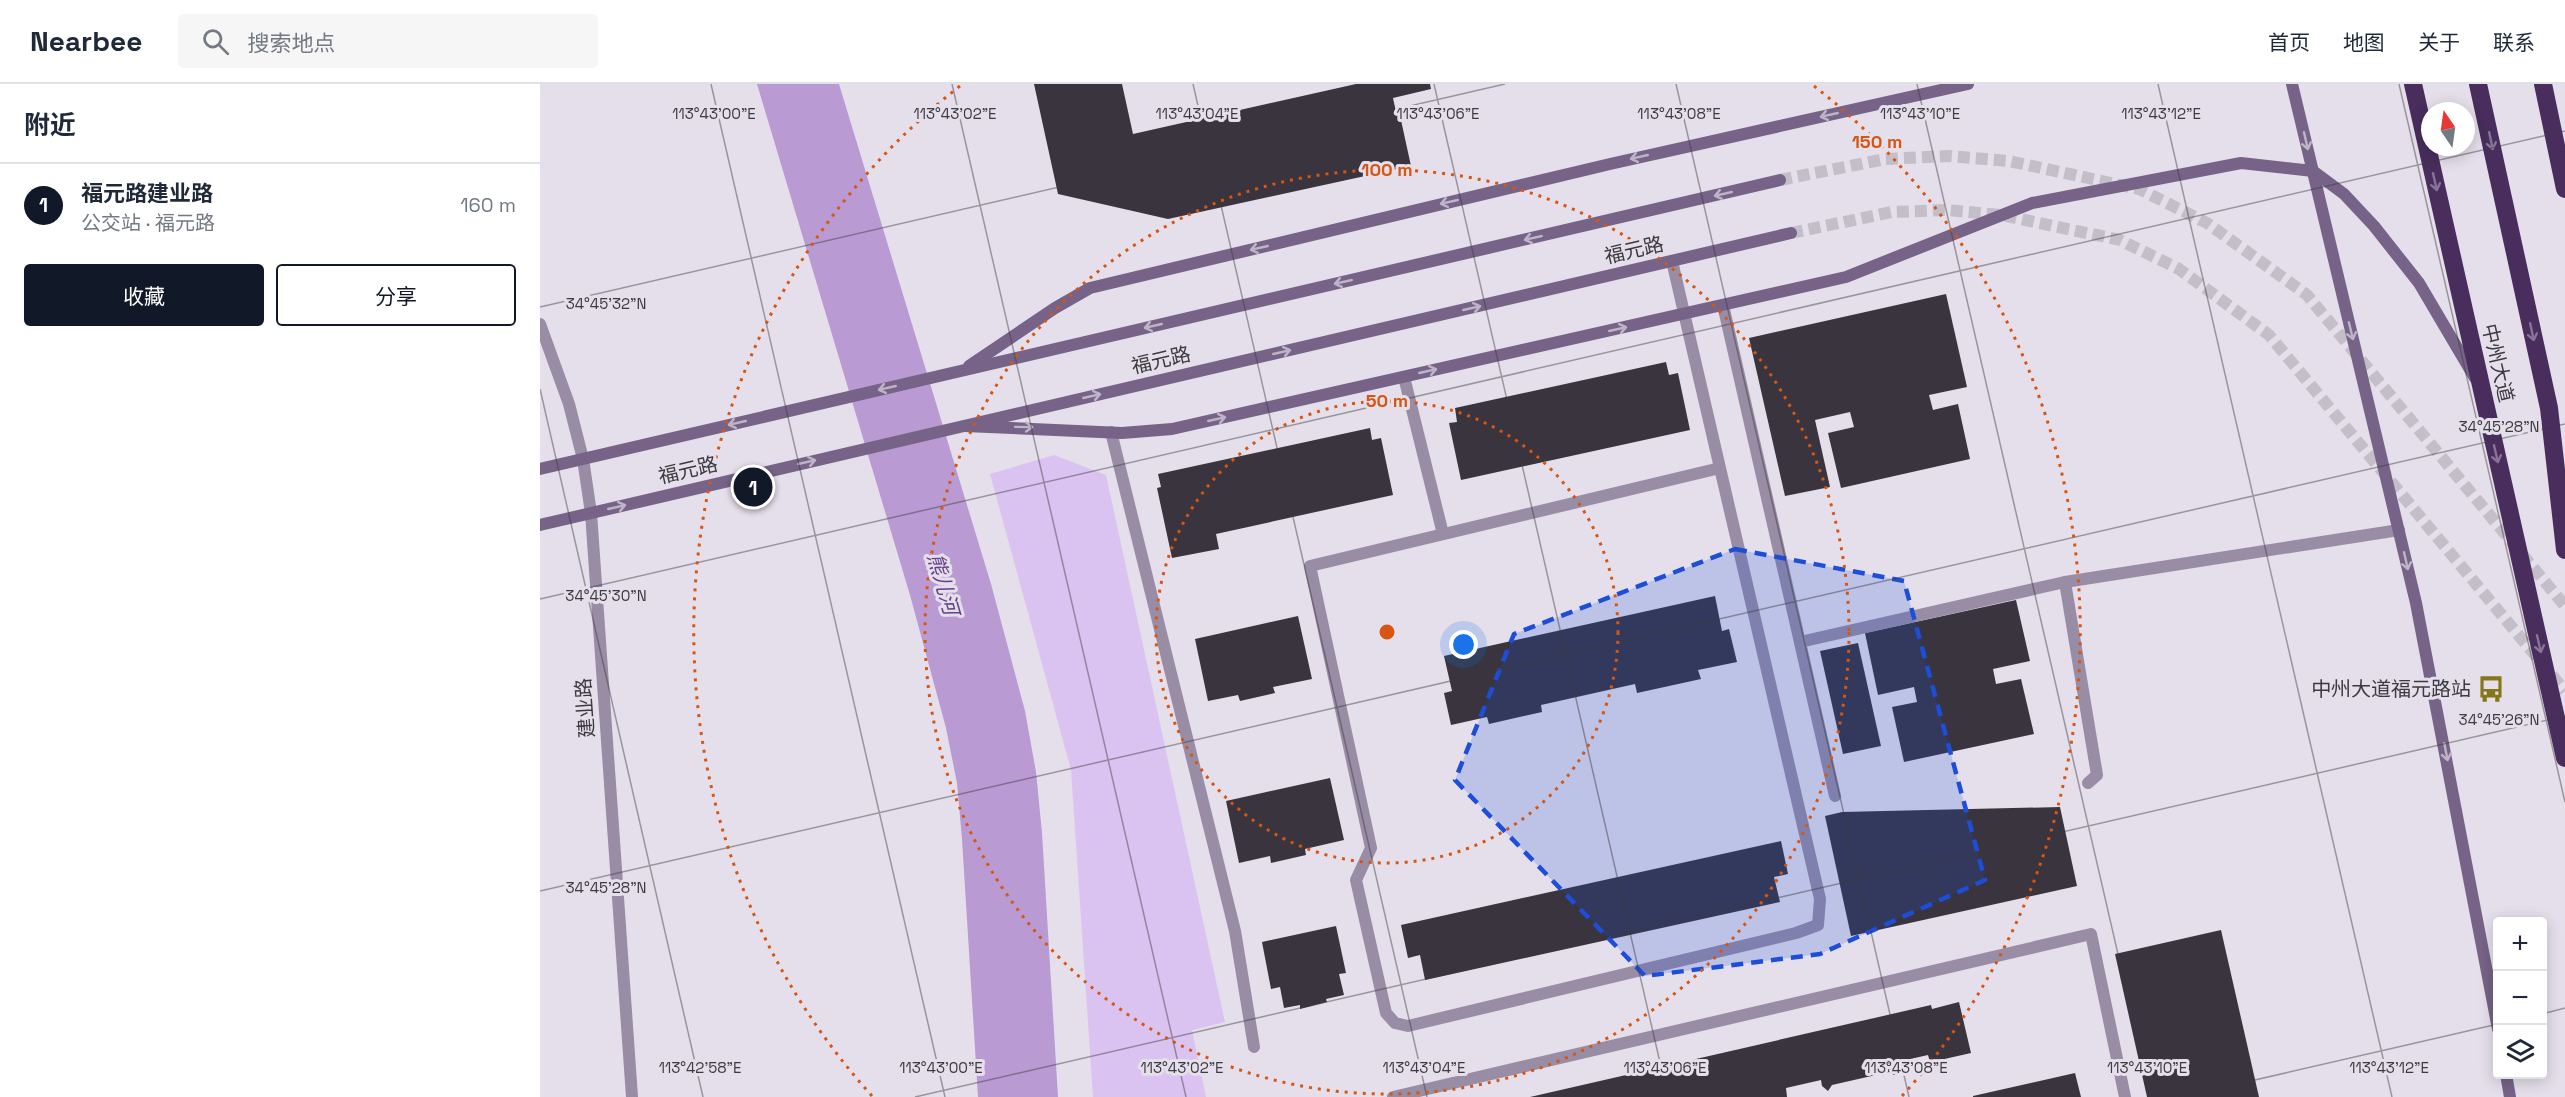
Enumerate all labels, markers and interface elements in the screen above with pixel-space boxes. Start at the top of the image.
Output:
search box [178,14,598,68]
text: Nearbee [30,23,142,59]
icon: search [199,25,232,58]
text: 搜索地点 [247,29,335,57]
text: 首页 [2268,29,2310,56]
text: 地图 [2343,29,2385,56]
text: 关于 [2418,29,2460,56]
text: 联系 [2493,29,2535,56]
north arrow [2421,102,2475,156]
text: 113°43'00"E [672,104,756,123]
text: 113°43'02"E [914,104,997,123]
text: 113°43'04"E [1156,104,1238,123]
text: 113°43'06"E [1396,104,1480,123]
text: 113°43'08"E [1637,104,1721,123]
text: 113°43'10"E [1880,104,1960,123]
text: 113°43'12"E [2121,104,2201,123]
text: 附近 [24,108,76,142]
one-way arrow [1820,110,1839,121]
text: 150 m [1852,130,1902,153]
one-way arrow [2300,131,2312,150]
one-way arrow [2485,131,2497,150]
one-way arrow [1630,152,1649,164]
text: 100 m [1361,158,1413,181]
one-way arrow [2429,172,2441,191]
text: 福元路建业路 [81,179,213,207]
one-way arrow [1713,188,1732,200]
text: 1 [39,192,48,218]
text: 160 m [460,192,516,218]
one-way arrow [1440,197,1459,209]
text: 公交站 · 福元路 [81,210,215,236]
street label: 福元路 [1602,231,1666,269]
one-way arrow [1523,233,1543,244]
one-way arrow [1250,242,1269,254]
button: 收藏 [24,264,264,326]
button: 分享 [276,264,516,326]
one-way arrow [1333,277,1353,288]
text: 34°45'32"N [566,294,646,313]
one-way arrow [1462,301,1481,313]
one-way arrow [1144,321,1163,333]
one-way arrow [2346,321,2358,340]
street label: 中州大道 [2476,321,2520,405]
one-way arrow [2527,321,2538,341]
one-way arrow [1608,322,1627,334]
street label: 福元路 [1129,341,1193,379]
one-way arrow [1272,346,1291,357]
one-way arrow [1418,365,1437,376]
one-way arrow [878,383,897,395]
text: 50 m [1366,389,1408,412]
one-way arrow [1082,390,1101,402]
one-way arrow [1207,412,1226,424]
text: 34°45'28"N [2458,417,2540,436]
one-way arrow [728,418,747,430]
one-way arrow [1013,421,1033,433]
one-way arrow [2490,445,2502,464]
street label: 福元路 [656,451,720,489]
one-way arrow [797,456,816,467]
pin: 1 [734,464,772,510]
one-way arrow [607,501,627,512]
water label: 熊儿河 [922,550,966,622]
one-way arrow [2401,551,2413,570]
text: 34°45'30"N [565,586,647,605]
centre of rings [1377,622,1397,642]
your location [1449,630,1478,659]
one-way arrow [2534,634,2545,654]
bus stop icon: 中州大道福元路站 [2476,674,2506,704]
place label: 中州大道福元路站 [2311,676,2471,702]
street label: 建业路 [570,677,600,739]
text: 34°45'26"N [2459,710,2539,729]
one-way arrow [2441,742,2452,761]
text: 34°45'28"N [565,878,647,897]
map controls [2493,917,2547,1079]
button: + [2493,917,2547,971]
button: − [2493,971,2547,1025]
button: layers [2493,1025,2547,1079]
text: 113°42'58"E [659,1058,741,1077]
text: 113°43'00"E [899,1058,983,1077]
text: 113°43'02"E [1141,1058,1224,1077]
text: 113°43'04"E [1383,1058,1465,1077]
text: 113°43'06"E [1623,1058,1707,1077]
text: 113°43'08"E [1864,1058,1948,1077]
text: 113°43'10"E [2107,1058,2187,1077]
text: 113°43'12"E [2349,1058,2429,1077]

